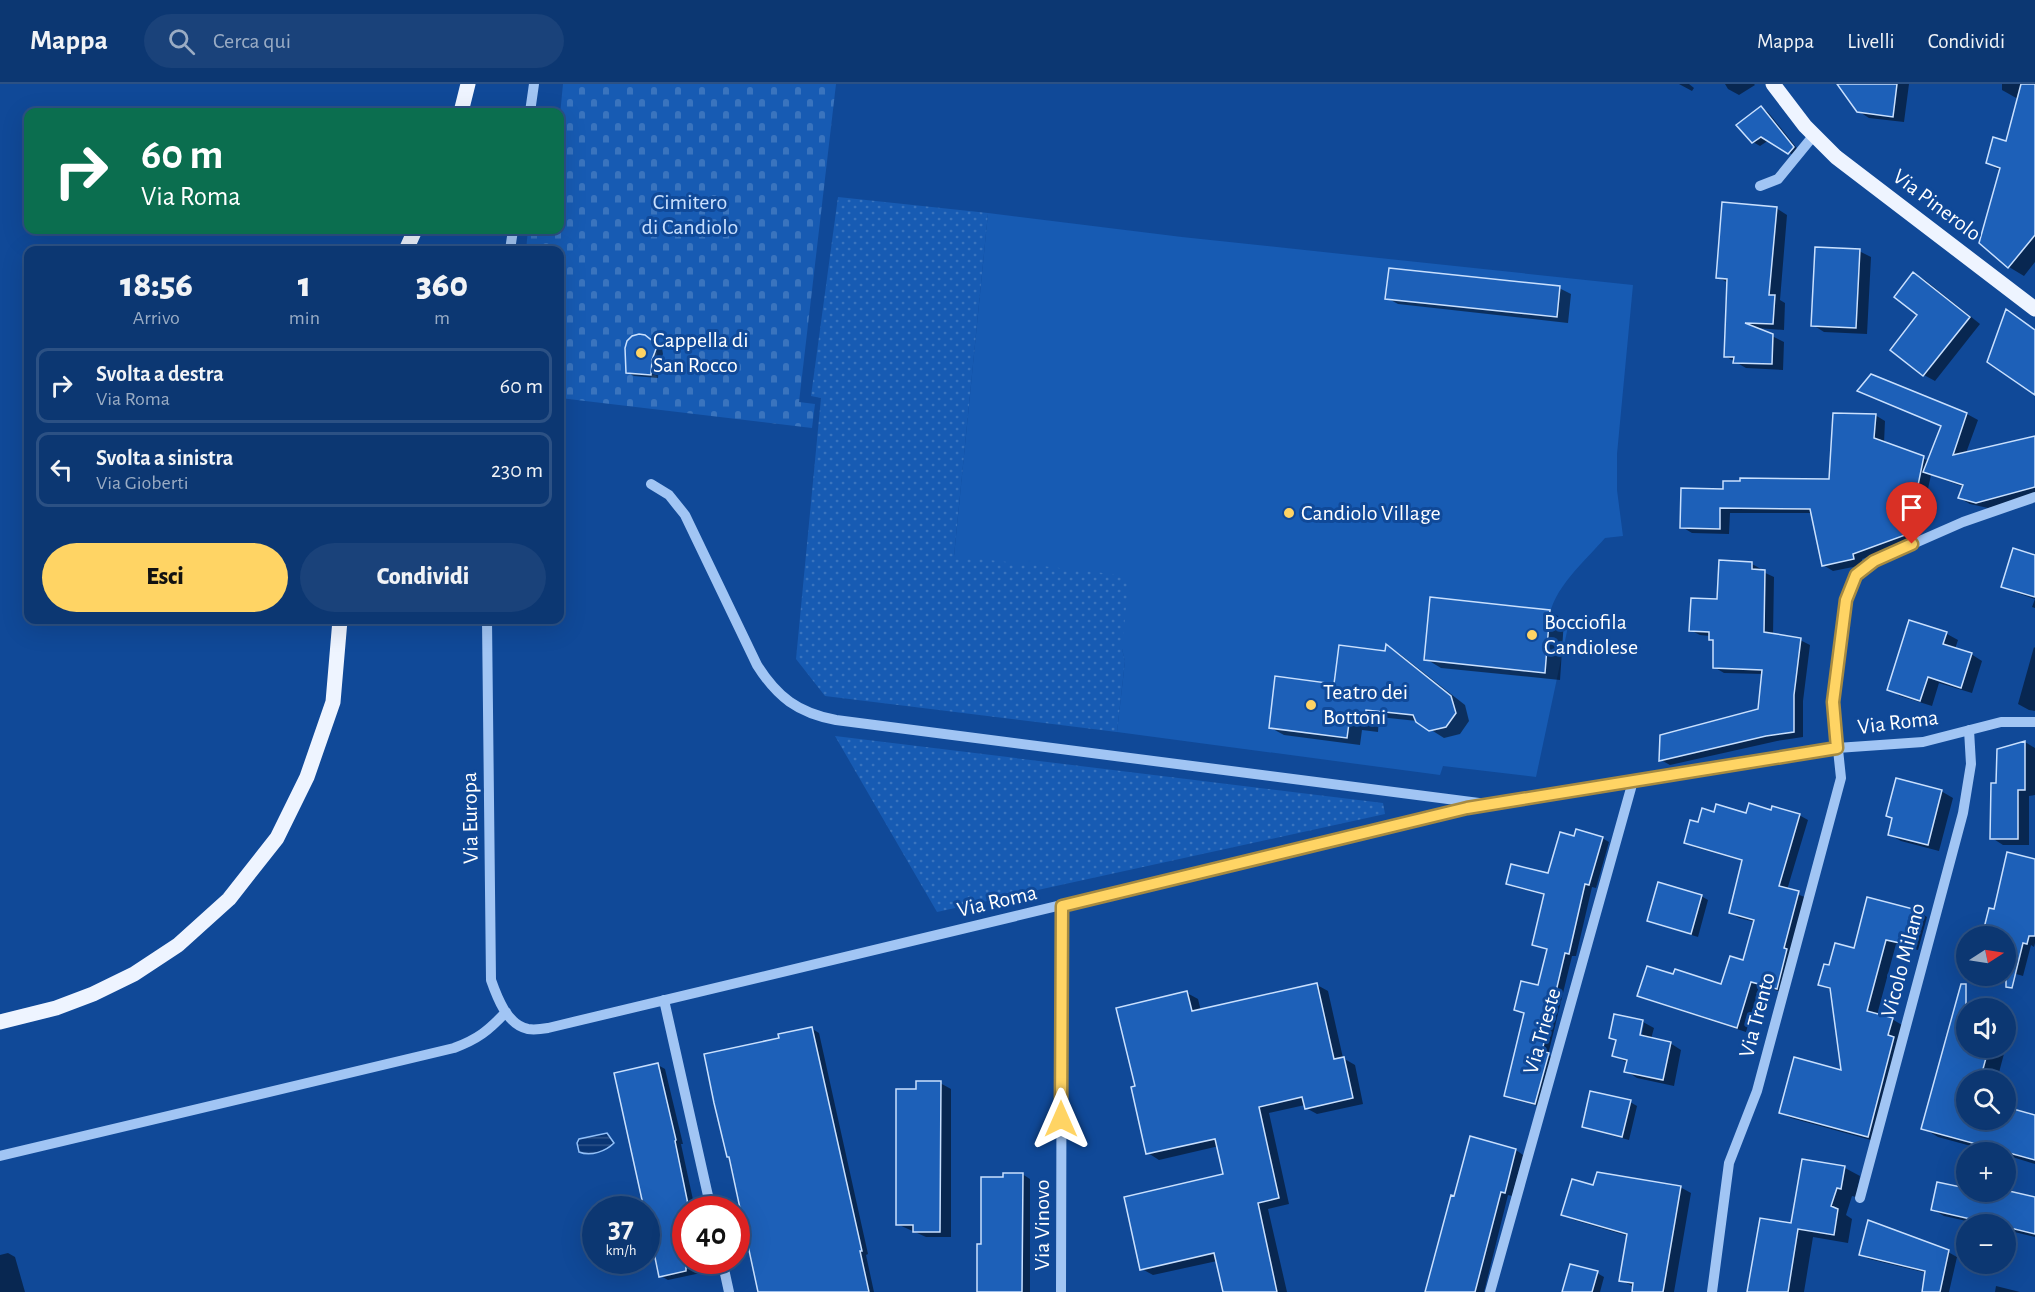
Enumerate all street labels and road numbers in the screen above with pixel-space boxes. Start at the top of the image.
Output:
street label: Via Pinerolo [1889,165,1985,245]
street label: Via Roma [1856,706,1940,738]
street label: Via Europa [458,772,482,864]
street label: Via Roma [955,881,1039,921]
street label: Vicolo Milano [1877,901,1929,1019]
street label: Via Trento [1735,970,1779,1060]
street label: Via Trieste [1519,985,1565,1077]
street label: Via Vinovo [1031,1180,1053,1270]

